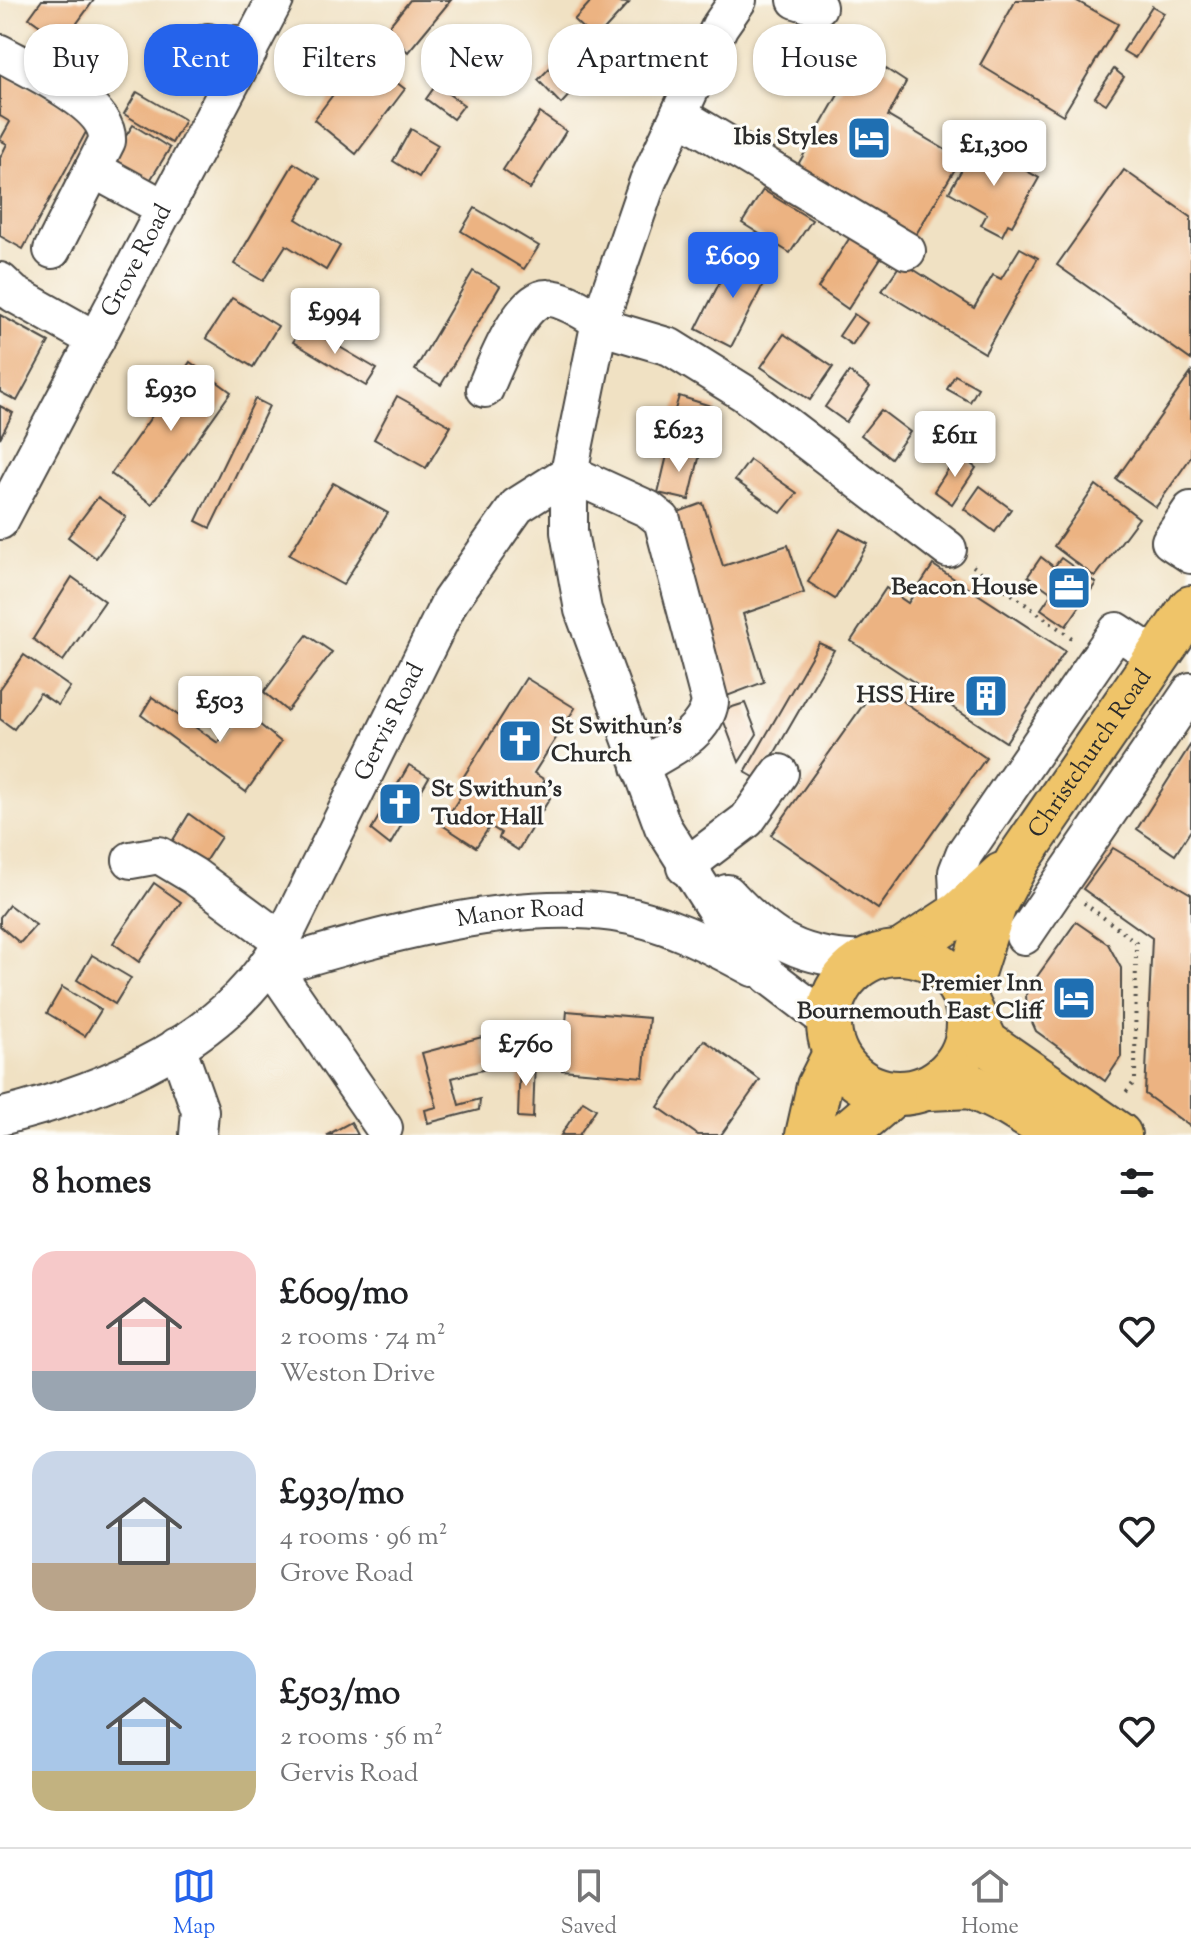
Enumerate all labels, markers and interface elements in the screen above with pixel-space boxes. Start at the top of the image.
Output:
chip: Buy [24,24,128,96]
chip: Rent [144,24,258,96]
chip: Filters [274,24,405,96]
chip: New [421,24,532,96]
chip: Apartment [548,24,737,96]
chip: House [753,24,886,96]
hotel icon: Ibis Styles [845,114,893,162]
pin: £1,300 [929,120,1059,188]
place label: Ibis Styles [734,121,838,155]
text: £1,300 [960,127,1028,164]
street label: Grove Road [93,198,181,323]
pin: £609 [686,232,780,300]
text: £609 [706,239,760,276]
pin: £994 [288,288,382,356]
text: £994 [309,295,361,332]
pin: £930 [124,365,218,433]
text: £930 [145,372,197,409]
pin: £623 [632,406,726,474]
pin: £611 [908,411,1002,479]
text: £623 [654,413,704,450]
text: £611 [933,418,977,455]
office icon: Beacon House [1045,564,1093,612]
place label: Beacon House [891,571,1038,605]
street label: Gervis Road [347,657,434,787]
street label: Christchurch Road [1021,662,1161,845]
building icon: HSS Hire [962,672,1010,720]
pin: £503 [173,676,267,744]
place label: HSS Hire [856,679,955,713]
text: £503 [196,683,244,720]
place label: St Swithun's Church [551,710,682,772]
church icon: St Swithun's Church [496,717,544,765]
place label: St Swithun's Tudor Hall [431,773,562,835]
church icon: St Swithun's Tudor Hall [376,780,424,828]
street label: Manor Road [454,893,585,937]
place label: Premier Inn Bournemouth East Cliff [797,967,1044,1029]
hotel icon: Premier Inn Bournemouth East Cliff [1050,974,1098,1022]
pin: £760 [479,1020,573,1088]
text: £760 [499,1027,553,1064]
text: 8 homes [32,1159,151,1208]
icon: filters [1115,1161,1159,1205]
text: £609/mo [280,1270,409,1319]
icon: home [96,1283,192,1379]
icon: heart [1115,1309,1159,1353]
text: 2 rooms · 74 m² [280,1319,445,1356]
text: Weston Drive [280,1356,435,1393]
text: £930/mo [280,1470,404,1519]
icon: home [96,1483,192,1579]
icon: heart [1115,1509,1159,1553]
text: 4 rooms · 96 m² [280,1519,448,1556]
text: Grove Road [280,1556,413,1593]
text: £503/mo [280,1670,400,1719]
icon: home [96,1683,192,1779]
icon: heart [1115,1709,1159,1753]
text: 2 rooms · 56 m² [280,1719,443,1756]
text: Gervis Road [280,1756,418,1793]
tab: Map [172,1864,216,1944]
tab: Saved [560,1864,617,1944]
tab: Home [961,1864,1019,1944]

